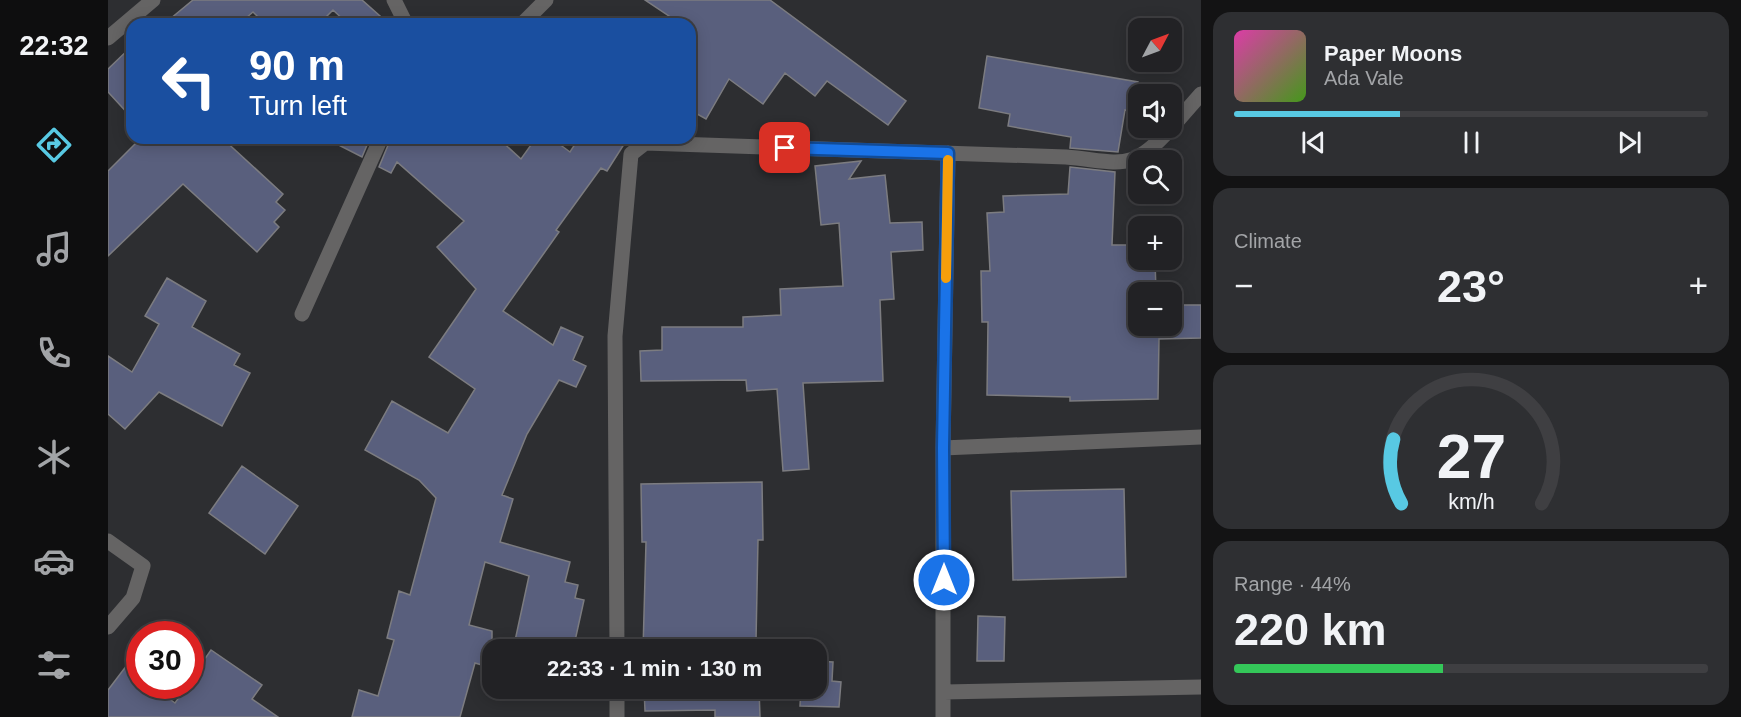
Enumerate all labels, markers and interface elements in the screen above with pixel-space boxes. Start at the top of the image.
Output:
north arrow [1128,18,1182,72]
map controls [1128,18,1182,336]
text: 22:32 [19,31,89,61]
text: Paper Moons [1324,41,1462,66]
icon: left [150,42,228,120]
text: 90 m [249,42,345,89]
text: Ada Vale [1324,67,1404,89]
button: sound [1128,84,1182,138]
text: Turn left [249,91,347,121]
pin [759,122,810,173]
icon: directions [33,124,75,166]
icon: previous [1297,126,1330,159]
icon: pause [1455,126,1488,159]
icon: next [1613,126,1646,159]
icon: arrive [768,131,801,164]
button: search [1128,150,1182,204]
button: + [1128,216,1182,270]
icon: music [33,228,75,270]
text: Climate [1234,230,1302,252]
text: 23° [1437,261,1505,312]
text: − [1234,267,1253,304]
text: + [1689,267,1708,304]
button: − [1128,282,1182,336]
icon: phone [33,332,75,374]
text: 27 [1436,422,1506,491]
icon: climate [33,436,75,478]
text: km/h [1448,490,1494,514]
icon: car [33,540,75,582]
position arrow [912,548,976,612]
text: Range · 44% [1234,573,1351,595]
text: 220 km [1234,604,1387,655]
speed limit sign: 30 [126,621,204,699]
icon: filters [33,644,75,686]
text: 22:33 · 1 min · 130 m [547,656,762,681]

